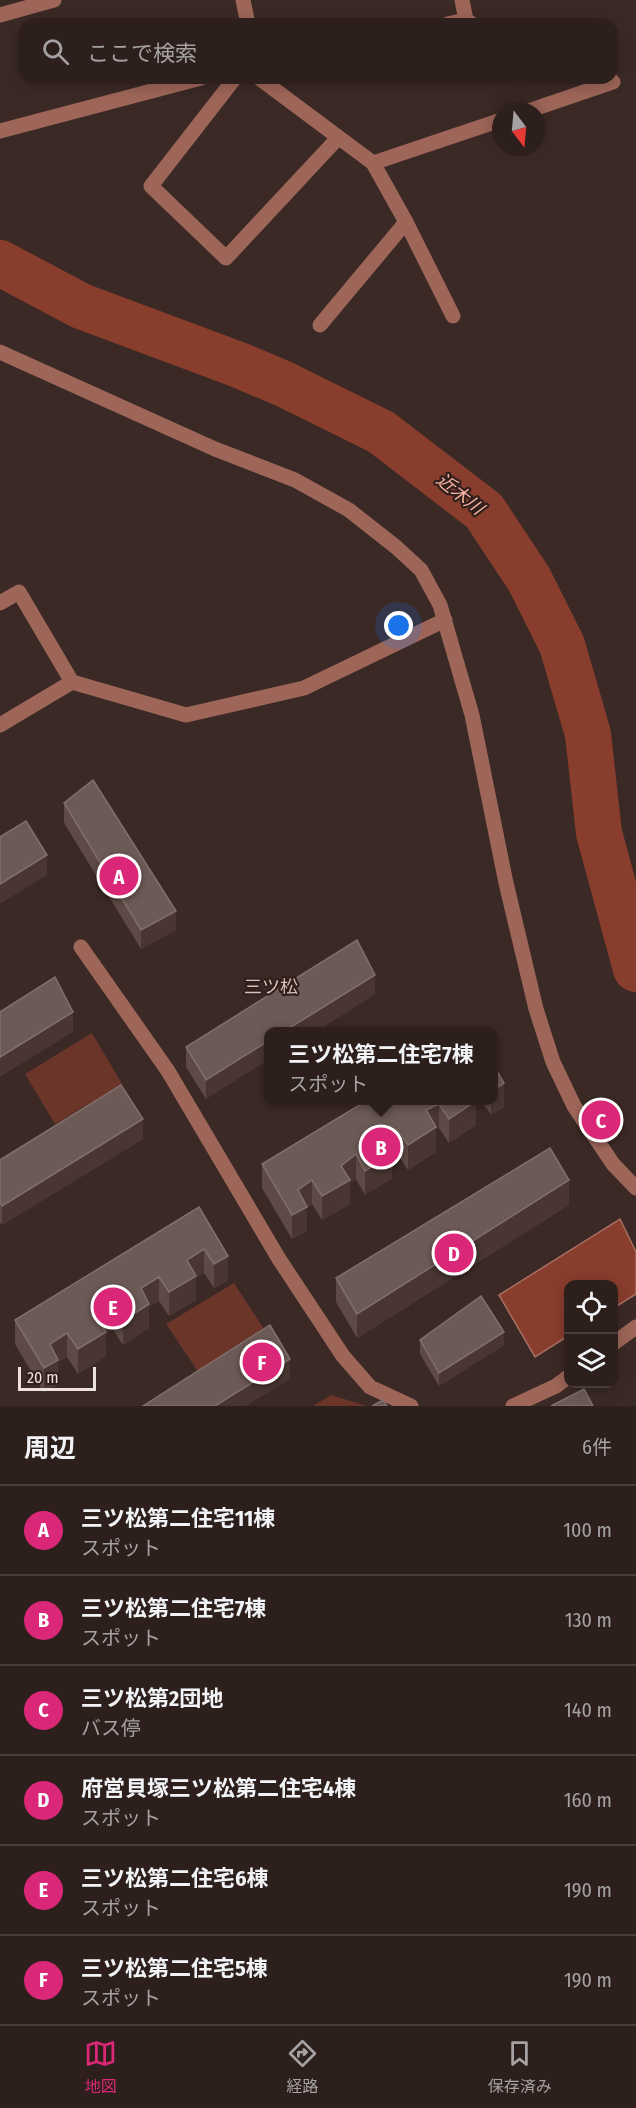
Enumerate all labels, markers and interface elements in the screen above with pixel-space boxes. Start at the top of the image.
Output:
search box [18,18,618,84]
icon: search [39,35,72,68]
text: ここで検索 [87,40,197,67]
north arrow [492,102,546,156]
water label: 近木川 [432,468,489,521]
your location [384,611,413,640]
pin: A [100,854,138,898]
district label: 三ツ松 [244,976,298,998]
popup [264,1027,498,1105]
text: 三ツ松第二住宅7棟 [288,1041,474,1068]
text: スポット [288,1072,368,1096]
pin: C [582,1098,620,1142]
pin: B [362,1124,400,1170]
pin: D [434,1230,474,1276]
map controls [564,1280,618,1388]
button: locate [564,1280,618,1334]
pin: E [94,1284,132,1330]
button: layers [564,1334,618,1388]
pin: F [242,1340,282,1384]
scale bar [18,1364,96,1392]
text: 20 m [27,1368,58,1387]
text: 周辺 [24,1433,76,1464]
text: 6件 [582,1435,612,1459]
text: 三ツ松第二住宅11棟 [81,1505,275,1532]
text: A [38,1518,49,1542]
text: 100 m [563,1518,612,1542]
text: スポット [81,1536,161,1560]
text: 三ツ松第二住宅7棟 [81,1595,266,1622]
text: B [38,1608,49,1632]
text: 130 m [565,1608,612,1632]
text: スポット [81,1626,161,1650]
text: 三ツ松第2団地 [81,1685,223,1712]
text: C [38,1698,49,1722]
text: 140 m [564,1698,612,1722]
text: バス停 [81,1716,141,1740]
text: 府営貝塚三ツ松第二住宅4棟 [81,1775,356,1802]
text: D [38,1788,49,1812]
text: 160 m [564,1788,612,1812]
text: スポット [81,1806,161,1830]
text: 三ツ松第二住宅6棟 [81,1865,269,1892]
text: E [39,1878,48,1902]
text: 190 m [564,1878,612,1902]
text: スポット [81,1896,161,1920]
text: 三ツ松第二住宅5棟 [81,1955,268,1982]
text: F [39,1968,48,1992]
text: 190 m [564,1968,612,1992]
text: スポット [81,1986,161,2010]
tab: 地図 [84,2037,117,2097]
tab: 経路 [286,2037,319,2097]
tab: 保存済み [488,2037,552,2097]

